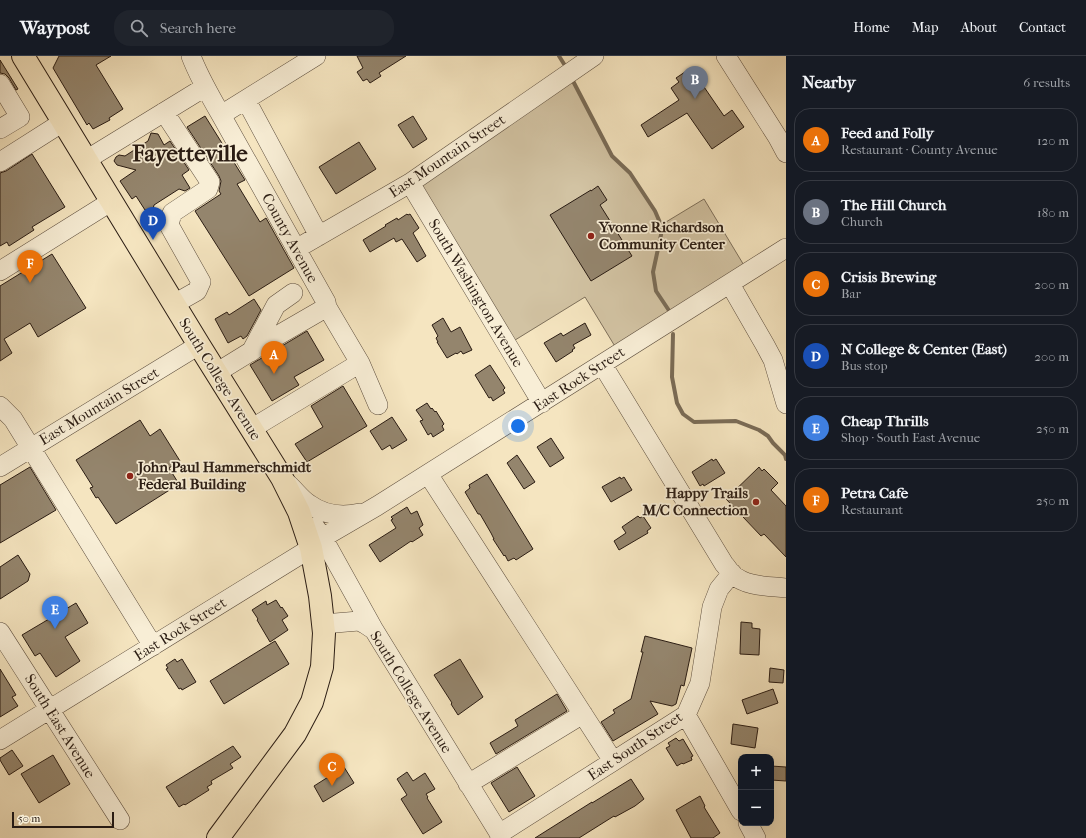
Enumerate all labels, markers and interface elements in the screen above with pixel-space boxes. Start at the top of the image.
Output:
search box [114,10,394,46]
text: Waypost [20,17,90,39]
icon: search [128,17,150,39]
text: Search here [160,19,236,37]
text: Home [853,19,890,36]
text: Map [912,19,939,36]
text: About [961,19,997,36]
text: Contact [1019,19,1066,36]
pin: B [682,66,708,99]
text: Nearby [802,72,856,92]
text: 6 results [1023,75,1070,90]
street label: East Mountain Street [385,110,509,202]
text: Feed and Folly [841,124,934,142]
text: A [812,133,820,148]
text: 120 m [1037,133,1069,148]
district label: Fayetteville [131,140,248,167]
text: Restaurant · County Avenue [841,142,998,157]
street label: County Avenue [258,190,322,286]
text: The Hill Church [841,196,946,214]
text: B [812,205,820,220]
text: 180 m [1037,205,1069,220]
pin: D [140,207,166,240]
text: Church [841,214,883,229]
street label: South Washington Avenue [425,216,528,371]
place label: Yvonne Richardson Community Center [598,218,725,253]
marker: Yvonne Richardson Community Center [586,231,596,241]
pin: F [17,250,43,283]
text: Crisis Brewing [841,268,936,286]
text: C [812,277,820,292]
text: 200 m [1034,277,1069,292]
text: Bar [841,286,861,301]
street label: South College Avenue [175,314,265,444]
text: N College & Center (East) [841,340,1007,358]
pin: A [261,341,287,374]
street label: East Rock Street [530,342,629,415]
text: D [811,349,821,364]
text: 200 m [1034,349,1069,364]
text: Bus stop [841,358,887,373]
street label: East Mountain Street [36,363,163,449]
text: Cheap Thrills [841,412,929,430]
your location [508,416,528,436]
text: E [812,421,820,436]
text: 250 m [1036,421,1069,436]
text: Shop · South East Avenue [841,430,980,445]
place label: John Paul Hammerschmidt Federal Building [136,458,312,493]
marker: John Paul Hammerschmidt Federal Building [125,471,135,481]
place label: Happy Trails M/C Connection [641,484,748,519]
text: Petra Cafe [841,484,908,502]
text: F [813,493,819,508]
text: 250 m [1036,493,1069,508]
marker: Happy Trails M/C Connection [751,497,761,507]
text: Restaurant [841,502,903,517]
street label: East Rock Street [130,593,230,665]
pin: E [42,596,68,629]
street label: South College Avenue [366,627,456,757]
street label: South East Avenue [21,671,100,782]
street label: East South Street [584,707,686,784]
pin: C [319,753,345,786]
map controls [738,754,774,826]
button: + [738,754,774,790]
button: − [738,790,774,826]
scale bar [12,810,114,829]
text: 50 m [18,812,40,825]

